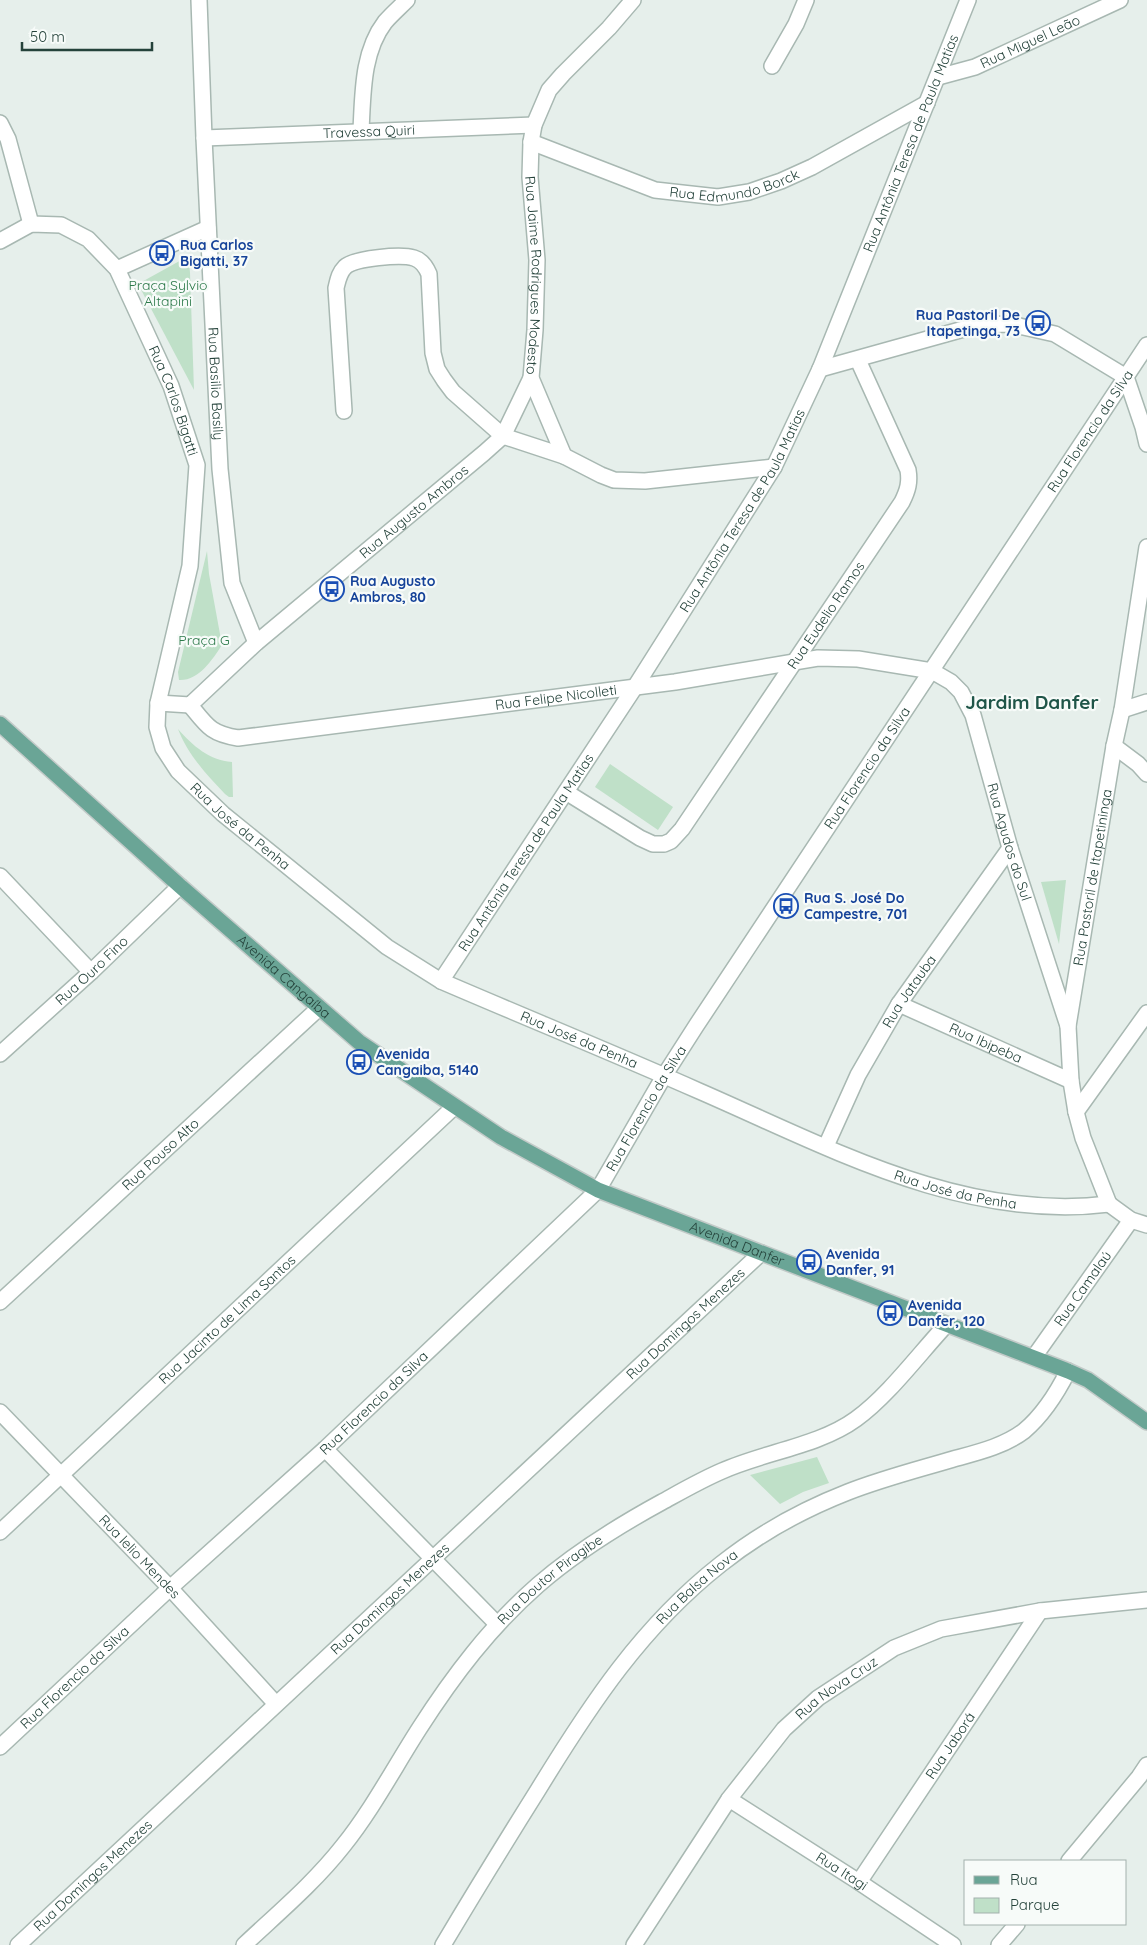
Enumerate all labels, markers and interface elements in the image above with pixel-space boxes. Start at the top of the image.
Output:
street label: Rua Miguel Leão [977,11,1083,72]
scale bar [22,20,152,52]
text: 50 m [30,27,65,46]
street label: Rua Antônia Teresa de Paula Matias [859,32,962,255]
street label: Travessa Quiri [322,121,415,142]
street label: Rua Edmundo Borck [668,165,802,206]
street label: Rua Jaime Rodrigues Modesto [521,175,546,375]
place label: Rua Carlos Bigatti, 37 [180,236,253,270]
bus stop icon: Rua Carlos Bigatti, 37 [149,240,175,266]
park label: Praça Sylvio Altapini [128,276,208,310]
place label: Rua Pastoril De Itapetinga, 73 [916,306,1020,340]
bus stop icon: Rua Pastoril De Itapetinga, 73 [1025,310,1051,336]
street label: Rua Basilio Basily [204,327,228,441]
street label: Rua Carlos Bigatti [145,343,202,458]
street label: Rua Florencio da Silva [1043,366,1137,496]
street label: Rua Antônia Teresa de Paula Matias [676,406,809,616]
street label: Rua Augusto Ambros [355,461,472,562]
street label: Rua Eudelio Ramos [783,558,868,673]
place label: Rua Augusto Ambros, 80 [350,572,436,606]
bus stop icon: Rua Augusto Ambros, 80 [319,576,345,602]
park label: Praça G [178,631,230,649]
street label: Rua Felipe Nicolleti [494,681,618,714]
district label: Jardim Danfer [965,690,1099,714]
street label: Rua Florencio da Silva [820,703,914,832]
street label: Rua Antônia Teresa de Paula Matias [454,750,598,955]
street label: Rua José da Penha [186,779,294,874]
street label: Rua Agudos do Sul [983,781,1036,903]
street label: Rua Pastoril de Itapetininga [1069,788,1116,967]
place label: Rua S. José Do Campestre, 701 [804,889,908,923]
bus stop icon: Rua S. José Do Campestre, 701 [773,893,799,919]
street label: Avenida Cangaíba [233,931,335,1022]
street label: Rua Ouro Fino [52,932,132,1009]
street label: Rua Jatauba [878,951,940,1031]
street label: Rua José da Penha [518,1007,641,1072]
street label: Rua Ibipeba [946,1019,1025,1067]
street label: Rua Florencio da Silva [602,1042,690,1174]
place label: Avenida Cangaiba, 5140 [376,1045,479,1079]
bus stop icon: Avenida Cangaiba, 5140 [346,1049,372,1075]
street label: Rua Pouso Alto [118,1114,203,1194]
street label: Rua José da Penha [892,1166,1018,1213]
street label: Avenida Danfer [687,1217,788,1270]
place label: Avenida Danfer, 91 [826,1245,894,1279]
street label: Rua Camalaú [1050,1247,1115,1330]
bus stop icon: Avenida Danfer, 91 [796,1249,822,1275]
street label: Rua Jacinto de Lima Santos [155,1251,299,1388]
street label: Rua Domingos Menezes [622,1264,749,1383]
place label: Avenida Danfer, 120 [908,1296,985,1330]
bus stop icon: Avenida Danfer, 120 [877,1300,903,1326]
street label: Rua Florencio da Silva [316,1347,432,1459]
street label: Rua lelio Mendes [95,1511,184,1602]
street label: Rua Doutor Piragibe [493,1530,606,1628]
street label: Rua Domingos Menezes [327,1539,453,1659]
street label: Rua Balsa Nova [652,1545,741,1628]
street label: Rua Florencio da Silva [16,1622,133,1733]
street label: Rua Nova Cruz [791,1652,881,1723]
street label: Rua Jaborá [921,1709,979,1783]
street label: Rua Domingos Menezes [29,1816,156,1935]
street label: Rua Itagi [813,1848,871,1894]
legend [964,1860,1127,1925]
text: Rua [1010,1870,1038,1889]
text: Parque [1010,1895,1060,1914]

